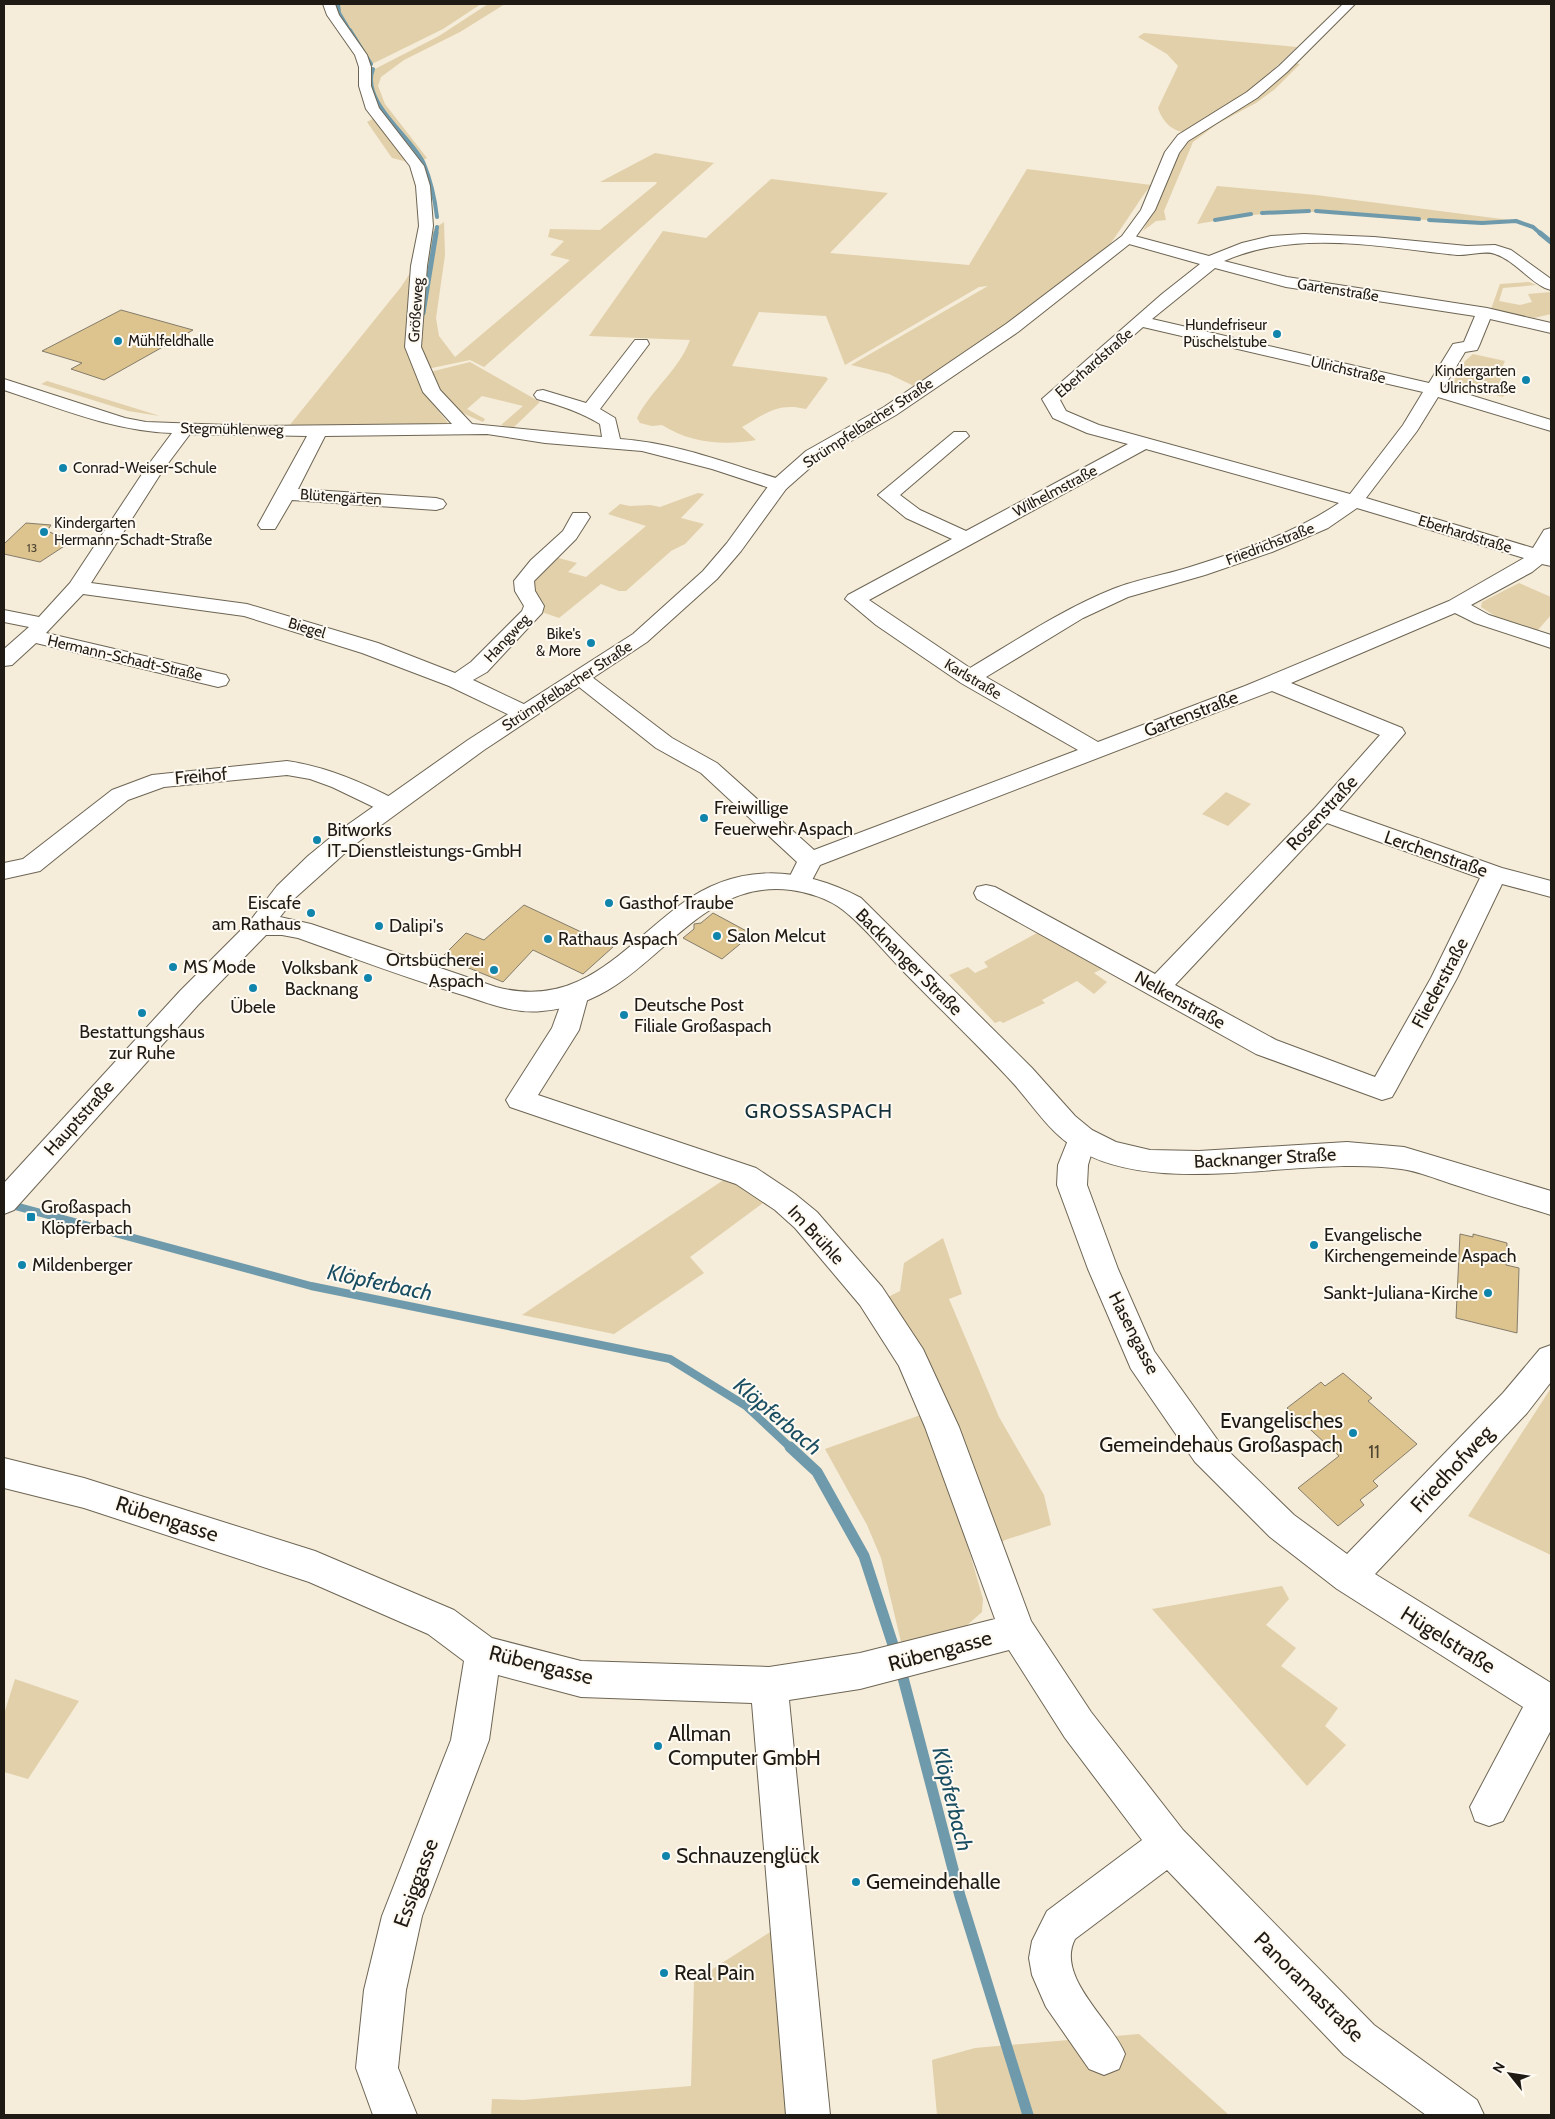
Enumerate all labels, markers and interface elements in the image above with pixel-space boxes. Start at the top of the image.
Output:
street label: Gartenstraße [1296,275,1380,305]
street label: Größeweg [405,276,427,343]
place label: Hundefriseur Püschelstube [1183,316,1267,351]
street label: Eberhardstraße [1052,324,1137,401]
marker: Hundefriseur Püschelstube [1271,328,1283,340]
place label: Mühlfeldhalle [128,332,214,350]
marker: Mühlfeldhalle [112,335,124,347]
street label: Ulrichstraße [1309,353,1388,387]
place label: Kindergarten Ulrichstraße [1434,362,1516,397]
street label: Strümpfelbacher Straße [800,374,937,472]
marker: Kindergarten Ulrichstraße [1520,374,1532,386]
street label: Stegmühlenweg [180,419,284,439]
place label: Conrad-Weiser-Schule [73,459,217,477]
street label: Wilhelmstraße [1010,461,1100,521]
marker: Conrad-Weiser-Schule [57,462,69,474]
street label: Blütengärten [300,485,382,509]
street label: Eberhardstraße [1416,511,1514,557]
place label: Kindergarten Hermann-Schadt-Straße [54,514,213,549]
street label: Friedrichstraße [1223,519,1317,569]
marker: Kindergarten Hermann-Schadt-Straße [38,526,50,538]
house number: 13 [27,540,37,555]
street label: Hangweg [480,610,534,666]
street label: Biegel [286,614,328,642]
place label: Bike's & More [536,625,581,660]
street label: Hermann-Schadt-Straße [46,631,204,685]
street label: Strümpfelbacher Straße [499,637,636,735]
marker: Bike's & More [585,637,597,649]
street label: Karlstraße [941,655,1005,703]
street label: Gartenstraße [1141,686,1241,742]
street label: Freihof [174,763,228,789]
street label: Rosenstraße [1282,771,1362,855]
place label: Freiwillige Feuerwehr Aspach [714,797,853,840]
marker: Freiwillige Feuerwehr Aspach [698,812,710,824]
place label: Bitworks IT-Dienstleistungs-GmbH [327,819,522,862]
street label: Lerchenstraße [1381,826,1491,882]
marker: Bitworks IT-Dienstleistungs-GmbH [311,834,323,846]
place label: Eiscafe am Rathaus [212,892,301,935]
place label: Gasthof Traube [619,892,734,914]
marker: Gasthof Traube [603,897,615,909]
street label: Backnanger Straße [851,904,967,1020]
marker: Eiscafe am Rathaus [305,907,317,919]
place label: Dalipi's [389,915,443,937]
marker: Dalipi's [373,920,385,932]
place label: Salon Melcut [727,925,826,947]
place label: Rathaus Aspach [558,928,678,950]
marker: Salon Melcut [711,930,723,942]
marker: Rathaus Aspach [542,933,554,945]
street label: Fliederstraße [1407,934,1473,1032]
place label: Ortsbücherei Aspach [386,949,484,992]
place label: MS Mode [183,956,256,978]
place label: Volksbank Backnang [282,957,359,1000]
marker: MS Mode [167,961,179,973]
marker: Ortsbücherei Aspach [488,964,500,976]
street label: Nelkenstraße [1131,966,1229,1034]
marker: Volksbank Backnang [362,972,374,984]
marker: Übele [247,982,259,994]
place label: Deutsche Post Filiale Großaspach [634,994,772,1037]
place label: Übele [230,996,276,1018]
marker: Bestattungshaus zur Ruhe [136,1007,148,1019]
marker: Deutsche Post Filiale Großaspach [618,1009,630,1021]
place label: Bestattungshaus zur Ruhe [79,1021,205,1064]
street label: Hauptstraße [39,1076,119,1160]
district label: GROSSASPACH [745,1099,893,1123]
street label: Backnanger Straße [1193,1143,1337,1173]
place label: Großaspach Klöpferbach [41,1196,132,1239]
street label: Im Brühle [783,1201,849,1269]
marker: Großaspach Klöpferbach [25,1211,37,1223]
place label: Evangelische Kirchengemeinde Aspach [1324,1224,1517,1267]
marker: Evangelische Kirchengemeinde Aspach [1308,1239,1320,1251]
place label: Mildenberger [32,1254,133,1276]
water label: Klöpferbach [325,1258,435,1307]
marker: Mildenberger [16,1259,28,1271]
place label: Sankt-Juliana-Kirche [1323,1282,1478,1304]
marker: Sankt-Juliana-Kirche [1482,1287,1494,1299]
street label: Hasengasse [1104,1288,1164,1378]
water label: Klöpferbach [728,1372,827,1461]
place label: Evangelisches Gemeindehaus Großaspach [1099,1408,1343,1457]
street label: Friedhofweg [1405,1420,1499,1517]
marker: Evangelisches Gemeindehaus Großaspach [1347,1427,1359,1439]
house number: 11 [1368,1441,1380,1463]
street label: Rübengasse [113,1490,222,1547]
street label: Hügelstraße [1396,1601,1500,1679]
street label: Rübengasse [885,1625,995,1676]
street label: Rübengasse [487,1640,596,1690]
place label: Allman Computer GmbH [668,1721,821,1770]
marker: Allman Computer GmbH [652,1740,664,1752]
water label: Klöpferbach [927,1744,979,1854]
street label: Essiggasse [388,1835,443,1931]
place label: Schnauzenglück [676,1843,820,1868]
marker: Schnauzenglück [660,1850,672,1862]
place label: Gemeindehalle [866,1869,1001,1894]
marker: Gemeindehalle [850,1876,862,1888]
street label: Panoramastraße [1249,1926,1370,2047]
place label: Real Pain [674,1960,755,1985]
marker: Real Pain [658,1967,670,1979]
north arrow [1485,2049,1535,2099]
text: N [1488,2059,1509,2076]

